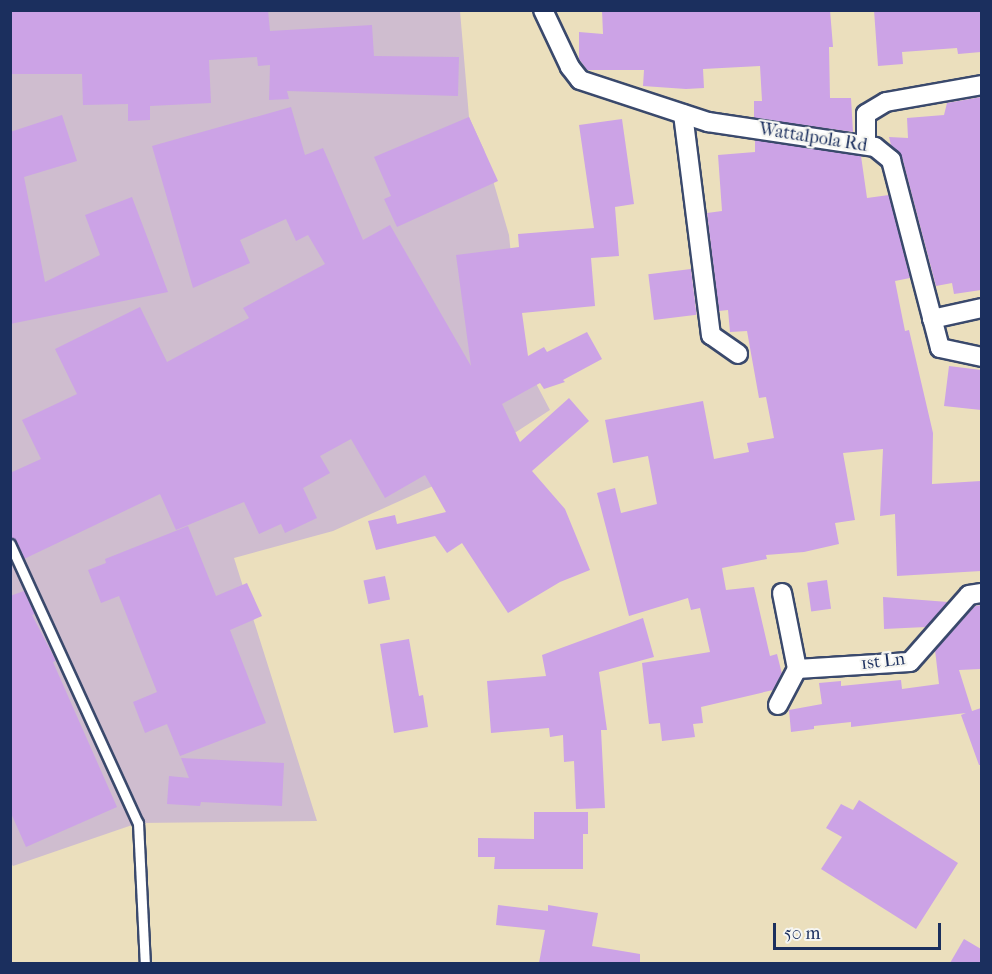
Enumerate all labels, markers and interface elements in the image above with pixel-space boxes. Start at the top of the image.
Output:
street label: Wattalpola Rd [757,119,869,157]
street label: 1st Ln [860,649,906,675]
scale bar [776,911,944,949]
text: 50 m [784,923,820,944]

